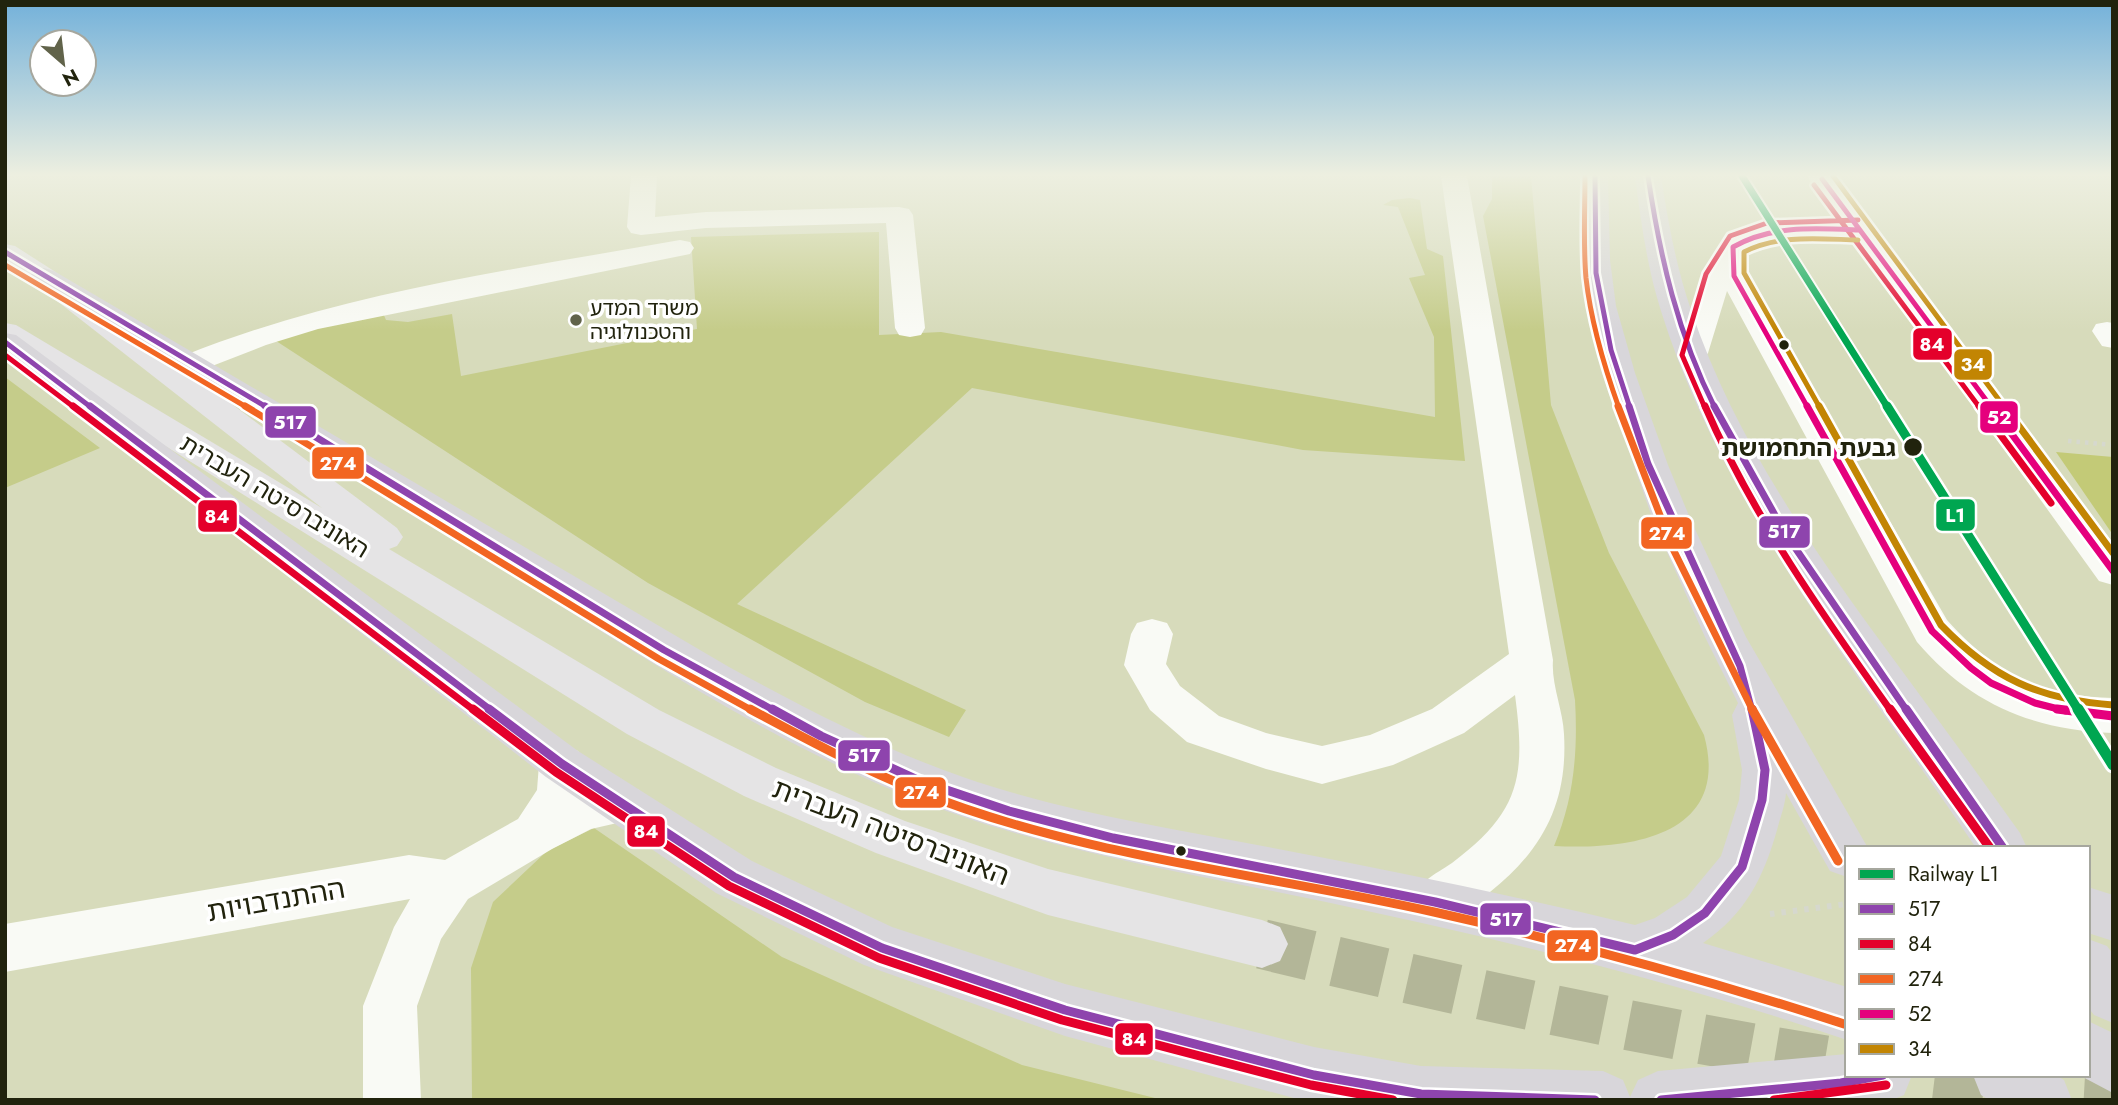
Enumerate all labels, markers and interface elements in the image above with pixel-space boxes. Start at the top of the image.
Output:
north arrow [28,28,98,98]
text: N [58,62,84,93]
place label: משרד המדע והטכנולוגיה [590,293,699,347]
marker: משרד המדע והטכנולוגיה [568,312,584,328]
line badge: 84 [1912,327,1953,361]
text: 84 [1919,331,1945,358]
unlabelled marker [1777,338,1791,352]
line badge: 34 [1953,348,1993,381]
text: 34 [1960,351,1986,378]
line badge: 52 [1979,400,2019,434]
text: 52 [1987,404,2011,431]
line badge: 517 [264,405,317,439]
text: 517 [273,409,307,436]
street label: האוניברסיטה העברית [174,426,376,566]
place label: גבעת התחמושת [1721,430,1896,465]
marker: גבעת התחמושת [1902,436,1924,458]
line badge: 274 [311,446,365,480]
text: 274 [319,450,357,477]
line badge: L1 [1935,498,1976,532]
line badge: 84 [197,499,238,533]
text: L1 [1945,502,1965,529]
text: 84 [204,503,230,530]
line badge: 517 [1758,515,1811,549]
line badge: 274 [1640,516,1693,550]
text: 517 [1767,518,1801,545]
text: 274 [1648,520,1686,547]
line badge: 517 [837,739,891,772]
text: 517 [847,742,881,769]
street label: האוניברסיטה העברית [767,768,1015,896]
line badge: 274 [894,776,947,809]
text: 274 [902,779,940,806]
line badge: 84 [626,815,666,848]
text: 84 [633,818,659,845]
unlabelled marker [1174,844,1188,858]
legend [1845,846,2090,1077]
text: Railway L1 [1908,859,1999,889]
street label: ההתנדבויות [204,868,348,932]
text: 517 [1908,894,1940,924]
line badge: 517 [1479,902,1532,936]
text: 517 [1489,906,1523,933]
line badge: 274 [1546,929,1599,962]
text: 84 [1908,929,1932,959]
text: 274 [1554,932,1592,959]
text: 274 [1908,964,1943,994]
text: 52 [1908,999,1932,1029]
line badge: 84 [1114,1022,1154,1056]
text: 84 [1121,1026,1147,1053]
text: 34 [1908,1034,1932,1064]

